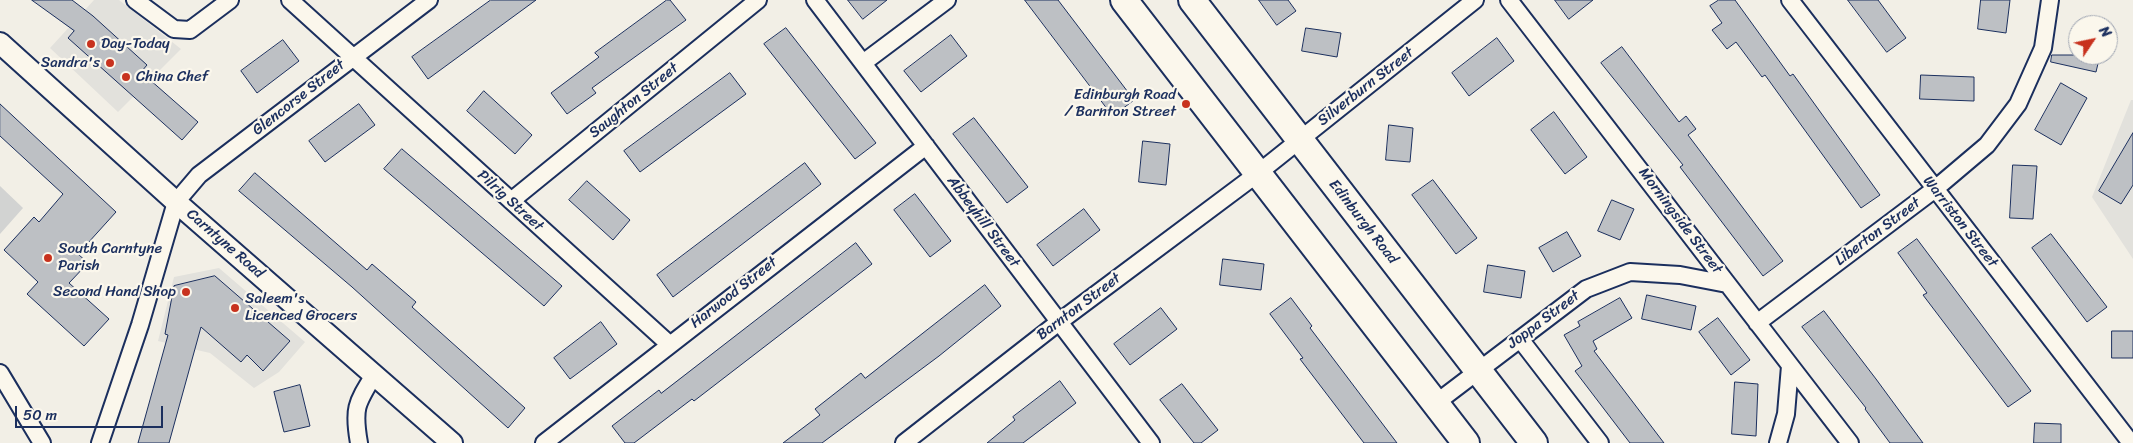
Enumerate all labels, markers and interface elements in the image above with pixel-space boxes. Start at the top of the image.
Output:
north arrow [2068,15,2118,65]
text: N [2092,21,2118,43]
place label: Day-Today [101,35,170,53]
marker: Day-Today [85,38,97,50]
street label: Silverburn Street [1314,44,1418,130]
place label: Sandra's [41,54,100,72]
street label: Glencorse Street [249,56,349,140]
marker: Sandra's [104,57,116,69]
street label: Saughton Street [586,60,682,142]
place label: China Chef [136,68,208,86]
marker: China Chef [120,71,132,83]
place label: Edinburgh Road / Barnton Street [1064,86,1176,121]
marker: Edinburgh Road / Barnton Street [1180,98,1192,110]
street label: Morningside Street [1634,164,1726,278]
street label: Pilrig Street [473,167,547,235]
street label: Abbeyhill Street [943,173,1023,271]
street label: Warriston Street [1919,173,2001,271]
street label: Edinburgh Road [1324,176,1402,268]
street label: Liberton Street [1832,194,1924,270]
street label: Carntyne Road [183,205,267,283]
place label: South Carntyne Parish [58,240,162,275]
marker: South Carntyne Parish [42,252,54,264]
street label: Harwood Street [687,254,781,332]
street label: Barnton Street [1033,270,1125,344]
place label: Second Hand Shop [53,283,176,301]
marker: Second Hand Shop [180,286,192,298]
street label: Joppa Street [1504,287,1584,353]
place label: Saleem's Licenced Grocers [245,290,357,325]
marker: Saleem's Licenced Grocers [229,302,241,314]
scale bar [18,396,165,428]
text: 50 m [23,402,57,428]

